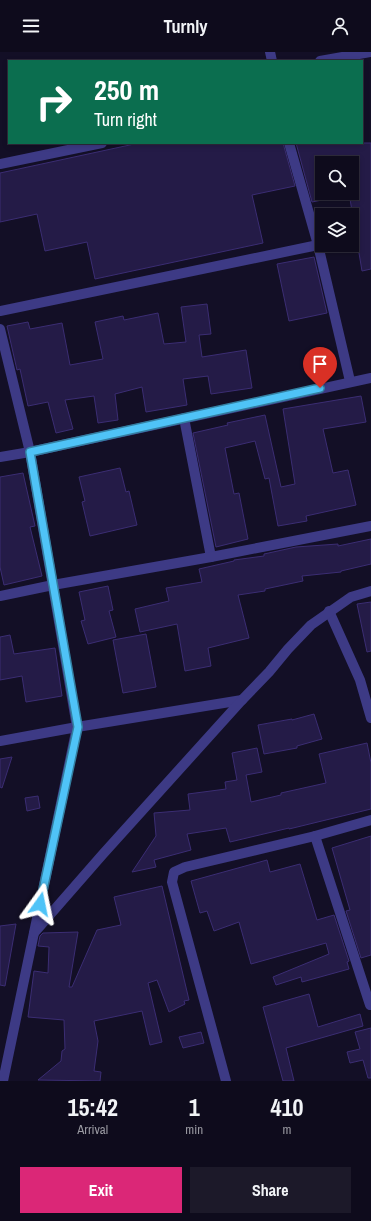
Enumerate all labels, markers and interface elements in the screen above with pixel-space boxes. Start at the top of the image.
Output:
text: Turnly [163,14,208,39]
icon: menu [20,15,42,37]
icon: person [329,15,351,37]
text: 250 m [94,71,159,109]
icon: right [28,76,80,128]
text: Turn right [94,107,157,132]
map controls [315,156,359,252]
button: search [315,156,359,200]
button: layers [315,208,359,252]
pin [303,347,337,388]
icon: arrive [309,353,331,375]
position arrow [19,883,61,925]
text: 15:42 [68,1091,118,1123]
text: 1 [189,1091,200,1123]
text: 410 [271,1091,303,1123]
text: Arrival [77,1121,108,1138]
text: min [185,1121,203,1138]
text: m [283,1121,291,1138]
button: Exit [20,1167,182,1213]
button: Share [190,1167,351,1213]

